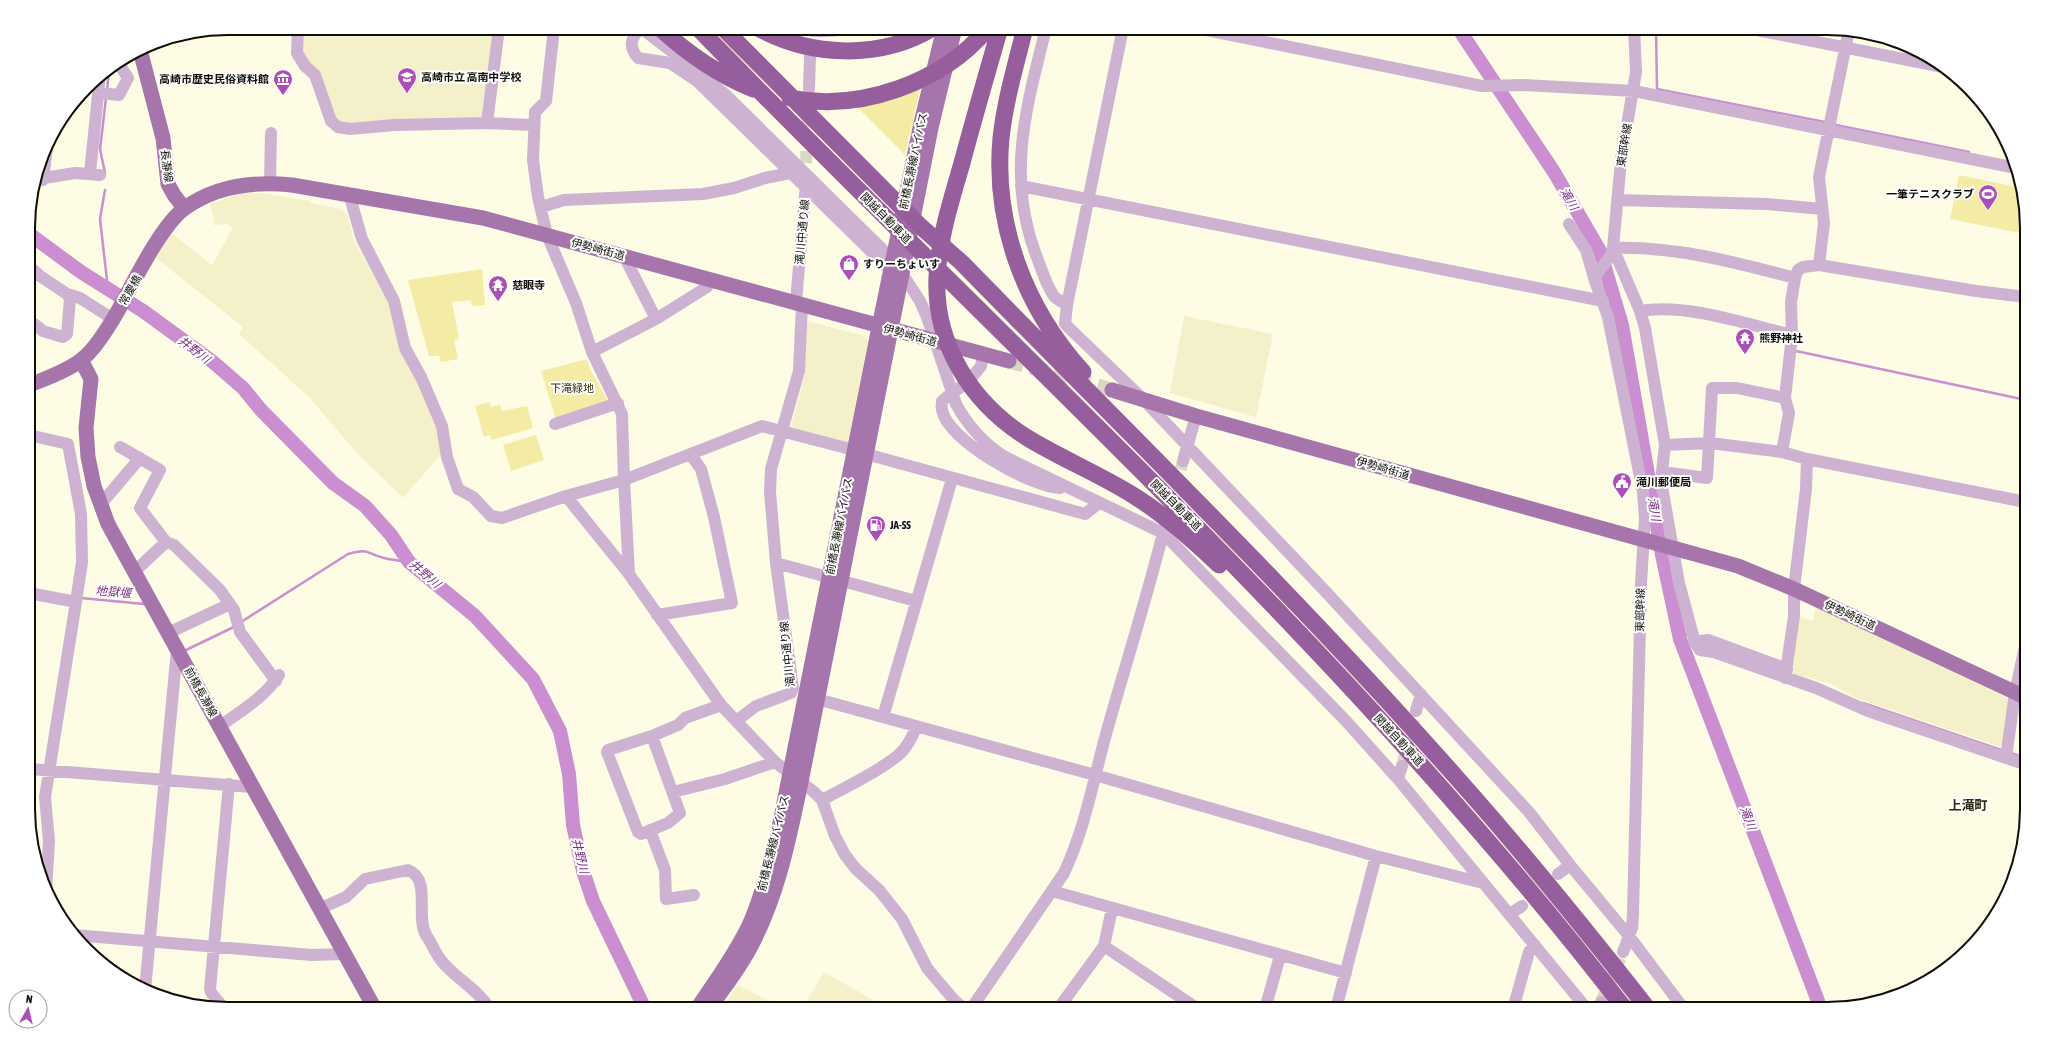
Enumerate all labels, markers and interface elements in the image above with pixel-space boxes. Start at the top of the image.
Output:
school or university icon: 高崎市立 高南中学校 [396,66,418,94]
museum icon: 高崎市歴史民俗資料館 [272,68,294,96]
place label: 高崎市立 高南中学校 [421,71,522,83]
place label: 高崎市歴史民俗資料館 [159,73,269,85]
street label: 前橋長瀞線バイパス [897,111,929,211]
street label: 東部幹線 [1615,122,1633,168]
street label: 長瀞線 [159,149,175,183]
sports icon: 一筆テニスクラブ [1977,183,1999,211]
water label: 滝川 [1557,185,1582,215]
place label: 一筆テニスクラブ [1886,188,1974,200]
street label: 関越自動車道 [858,190,914,246]
street label: 滝川中通り線 [793,199,811,265]
street label: 伊勢崎街道 [570,236,626,262]
shop icon: すりーちょいす [838,253,860,281]
place label: すりーちょいす [863,258,940,270]
street label: 常慶橋 [117,273,143,307]
temple icon: 慈眼寺 [487,274,509,302]
place label: 慈眼寺 [512,279,545,291]
street label: 伊勢崎街道 [882,322,938,348]
temple icon: 熊野神社 [1734,327,1756,355]
place label: 熊野神社 [1759,332,1803,344]
water label: 井野川 [175,334,214,368]
park label: 下滝緑地 [550,382,594,394]
street label: 伊勢崎街道 [1355,455,1411,481]
public building icon: 滝川郵便局 [1611,471,1633,499]
street label: 前橋長瀞線バイパス [824,476,854,576]
place label: 滝川郵便局 [1636,476,1691,488]
street label: 関越自動車道 [1148,477,1204,533]
water label: 滝川 [1645,496,1663,524]
fuel station icon: JA-SS [865,514,887,542]
place label: JA-SS [889,519,911,531]
water label: 井野川 [407,557,445,592]
water label: 地獄堰 [94,583,134,601]
street label: 東部幹線 [1634,588,1646,632]
street label: 伊勢崎街道 [1823,598,1877,632]
street label: 滝川中通り線 [778,621,796,687]
street label: 前橋長瀞線 [182,665,220,719]
street label: 関越自動車道 [1372,712,1426,768]
street label: 前橋長瀞線バイパス [755,794,791,892]
district label: 上滝町 [1948,798,1988,813]
water label: 滝川 [1737,804,1760,834]
water label: 井野川 [569,837,592,877]
north arrow [8,989,48,1029]
text: N [25,993,33,1005]

